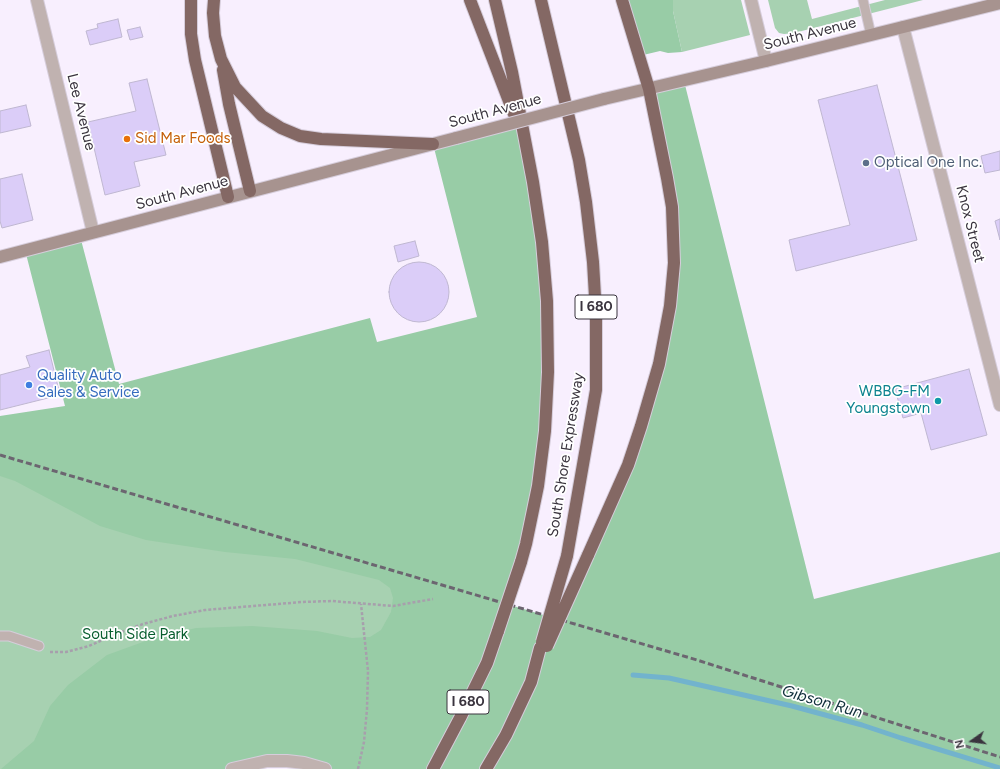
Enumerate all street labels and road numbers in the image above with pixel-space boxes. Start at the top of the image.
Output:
street label: South Avenue [762,14,858,54]
street label: Lee Avenue [63,72,99,152]
street label: South Avenue [447,90,543,132]
street label: South Avenue [134,172,230,214]
street label: Knox Street [952,184,988,264]
road number: I 680 [575,295,617,319]
street label: South Shore Expressway [544,371,588,539]
road number: I 680 [447,690,489,714]

